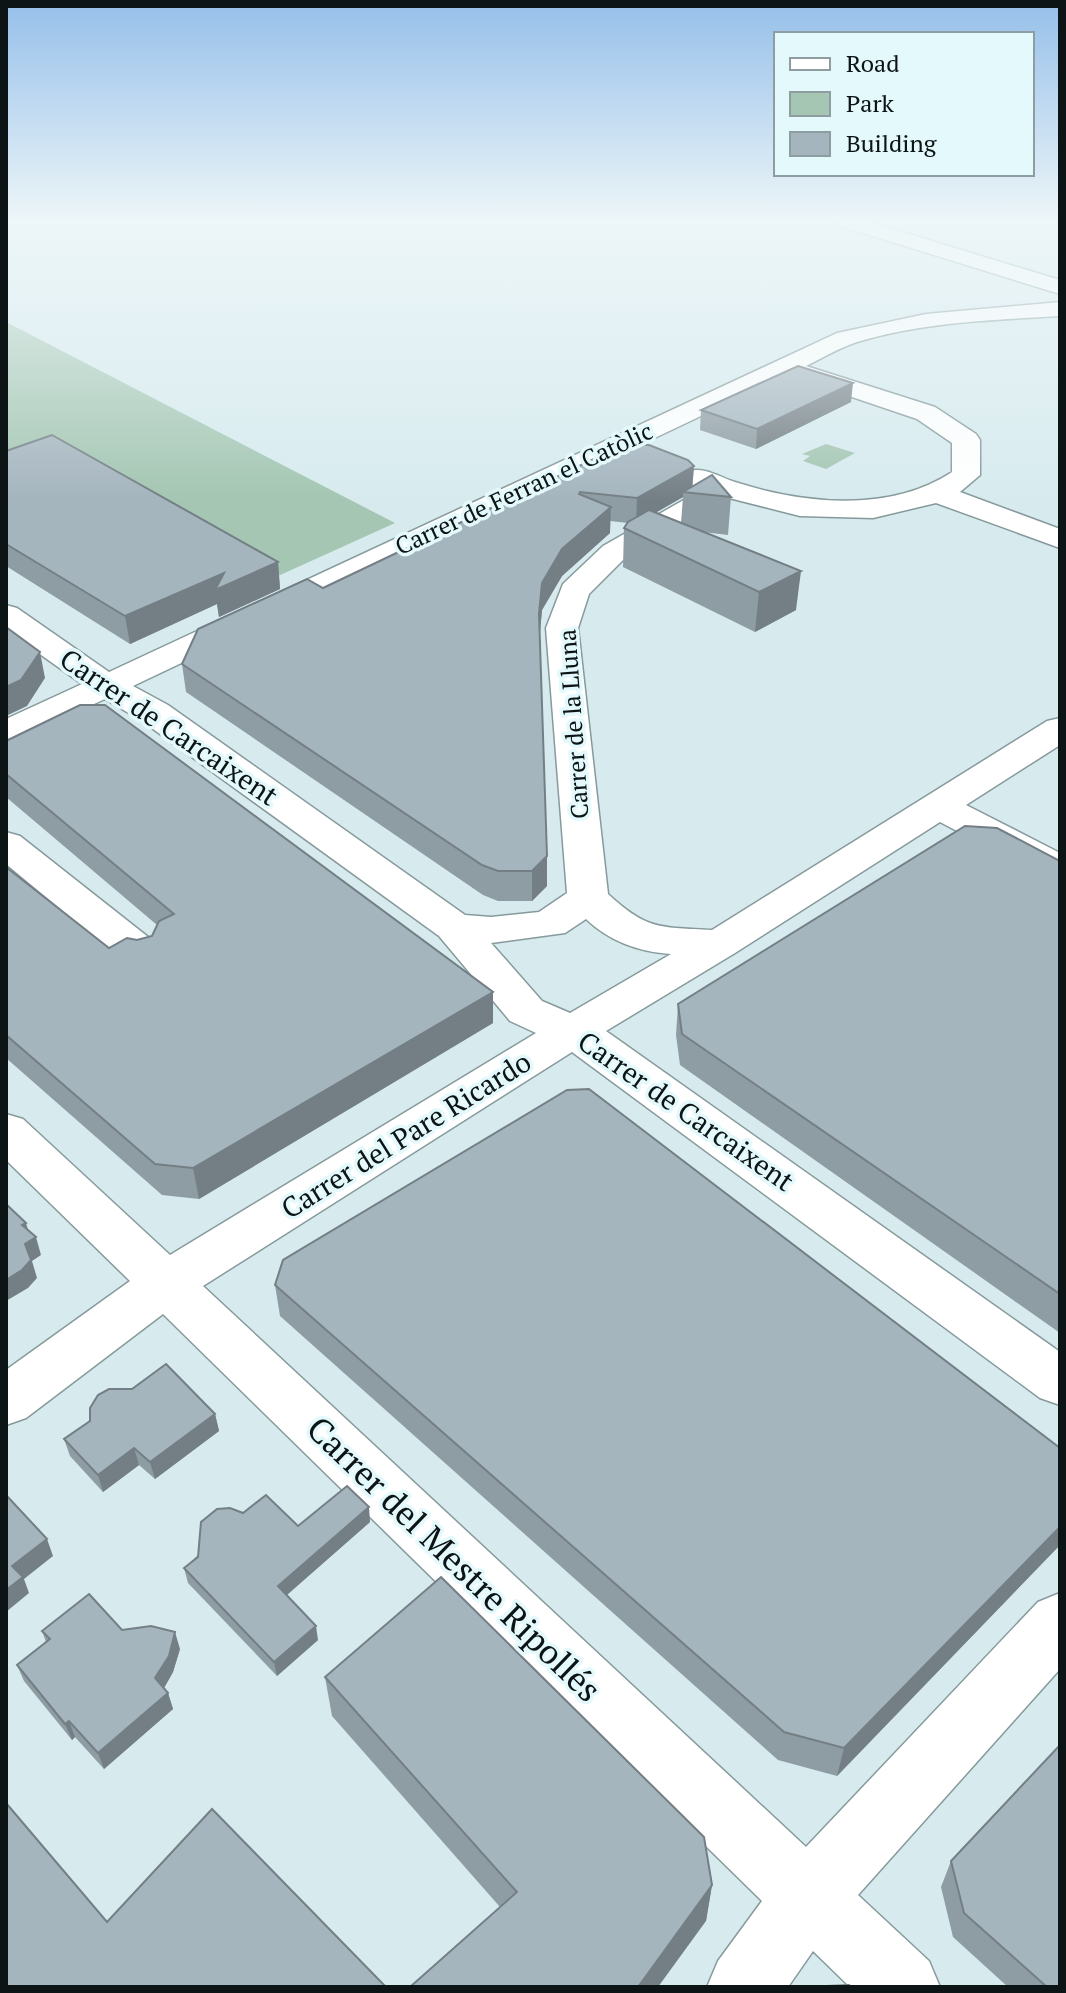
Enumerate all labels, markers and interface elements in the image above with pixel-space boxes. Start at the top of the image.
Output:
legend [774,32,1034,176]
text: Road [846,47,900,79]
text: Park [846,87,895,119]
text: Building [846,127,937,159]
street label: Carrer de Ferran el Catòlic [390,414,658,562]
street label: Carrer de la Lluna [550,628,596,820]
street label: Carrer de Carcaixent [53,640,286,814]
street label: Carrer de Carcaixent [571,1022,802,1199]
street label: Carrer del Pare Ricardo [274,1043,538,1227]
street label: Carrer del Mestre Ripollés [297,1406,611,1711]

